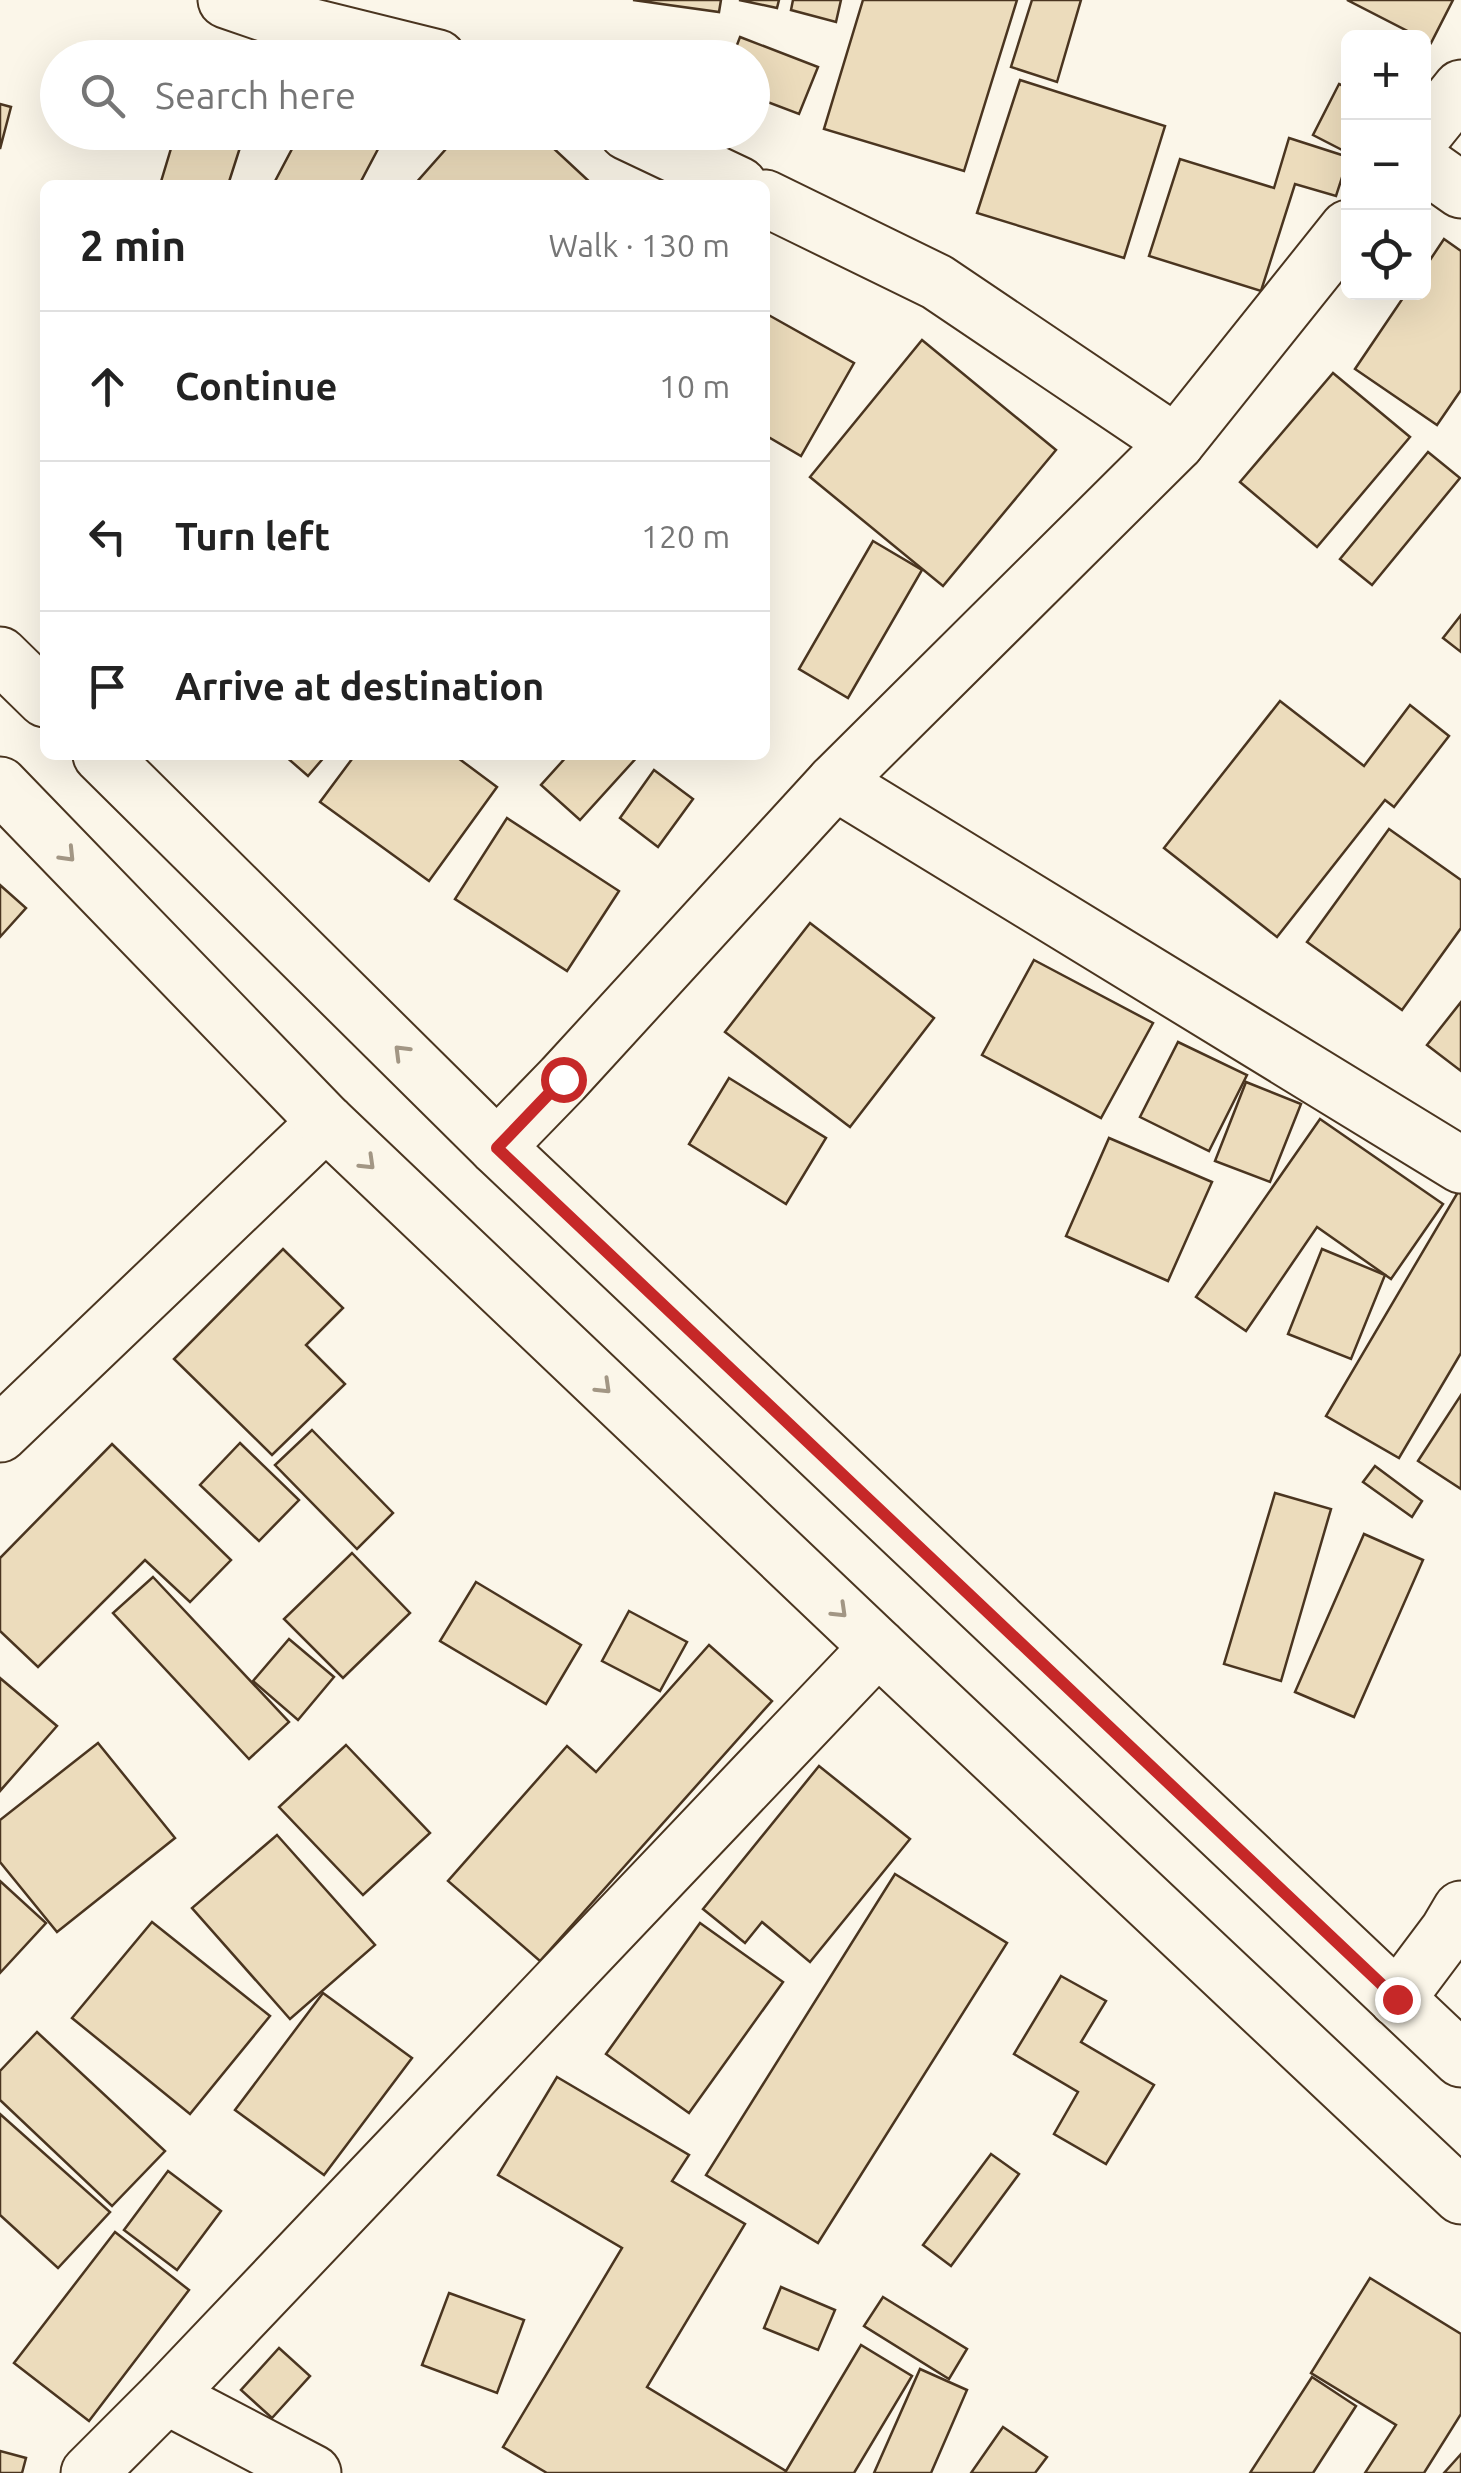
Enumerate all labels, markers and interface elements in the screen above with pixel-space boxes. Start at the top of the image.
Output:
map controls [1341,30,1431,300]
button: + [1341,30,1431,120]
search box [40,40,770,150]
icon: search [75,68,130,123]
text: Search here [155,74,356,116]
button: − [1341,120,1431,210]
button: locate [1341,210,1431,300]
text: 2 min [80,222,186,269]
text: Walk · 130 m [548,227,730,263]
icon: ahead [80,359,135,414]
text: Continue [175,365,337,407]
text: 10 m [659,368,730,404]
icon: left [80,509,135,564]
text: Turn left [175,515,330,557]
text: 120 m [641,518,730,554]
icon: arrive [80,659,135,714]
text: Arrive at destination [175,665,544,707]
one-way arrow [56,844,74,862]
one-way arrow [394,1046,412,1064]
route start [541,1057,587,1103]
one-way arrow [357,1151,375,1169]
one-way arrow [592,1375,611,1393]
one-way arrow [828,1599,846,1617]
route end [1375,1977,1421,2023]

